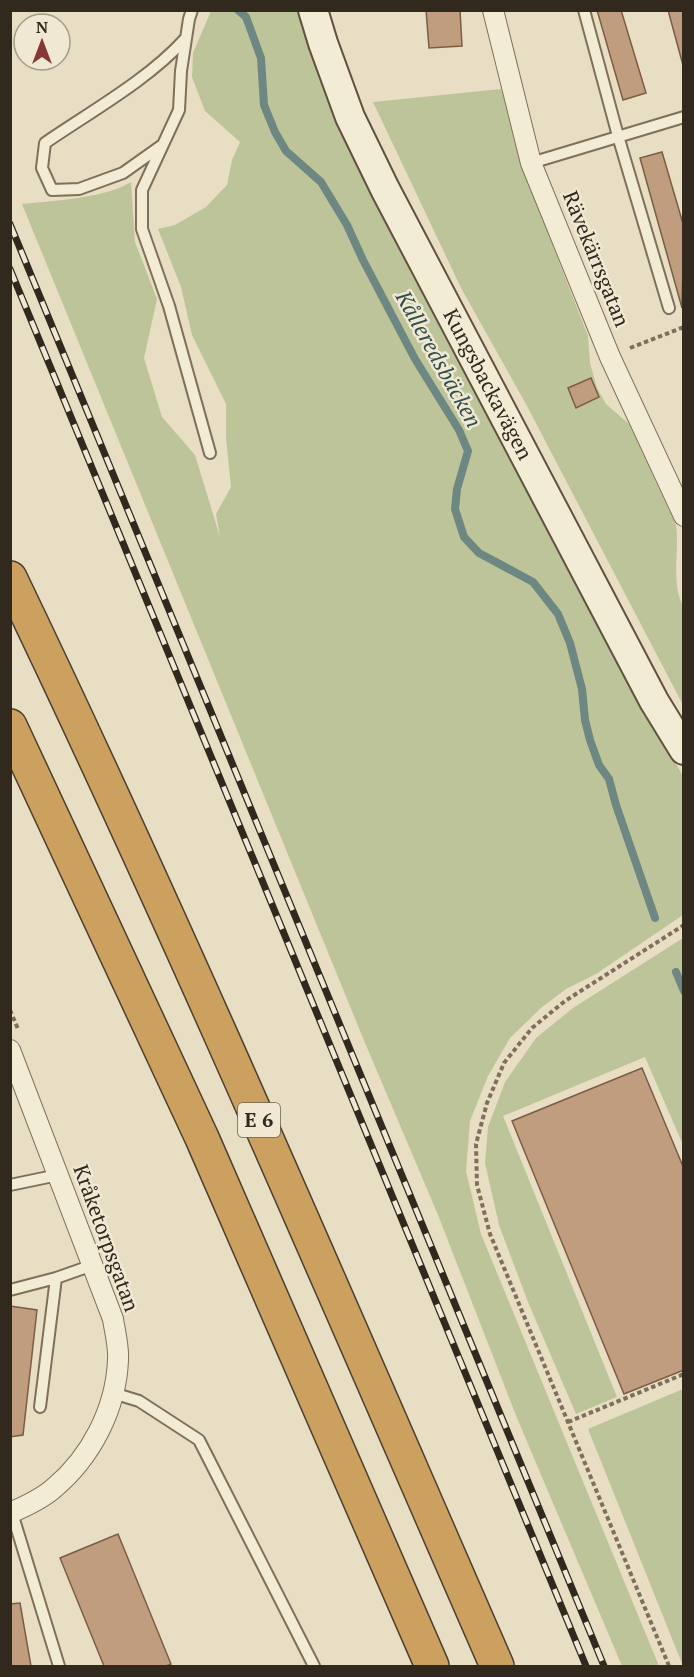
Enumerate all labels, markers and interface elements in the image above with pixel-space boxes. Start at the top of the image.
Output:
north arrow [12,12,72,72]
text: N [36,16,48,38]
street label: Rävekärrsgatan [557,187,637,331]
water label: Kålleredsbäcken [389,284,489,432]
street label: Kungsbackavägen [437,303,540,465]
road number: E 6 [238,1103,280,1137]
street label: Kråketorpsgatan [67,1160,147,1315]

